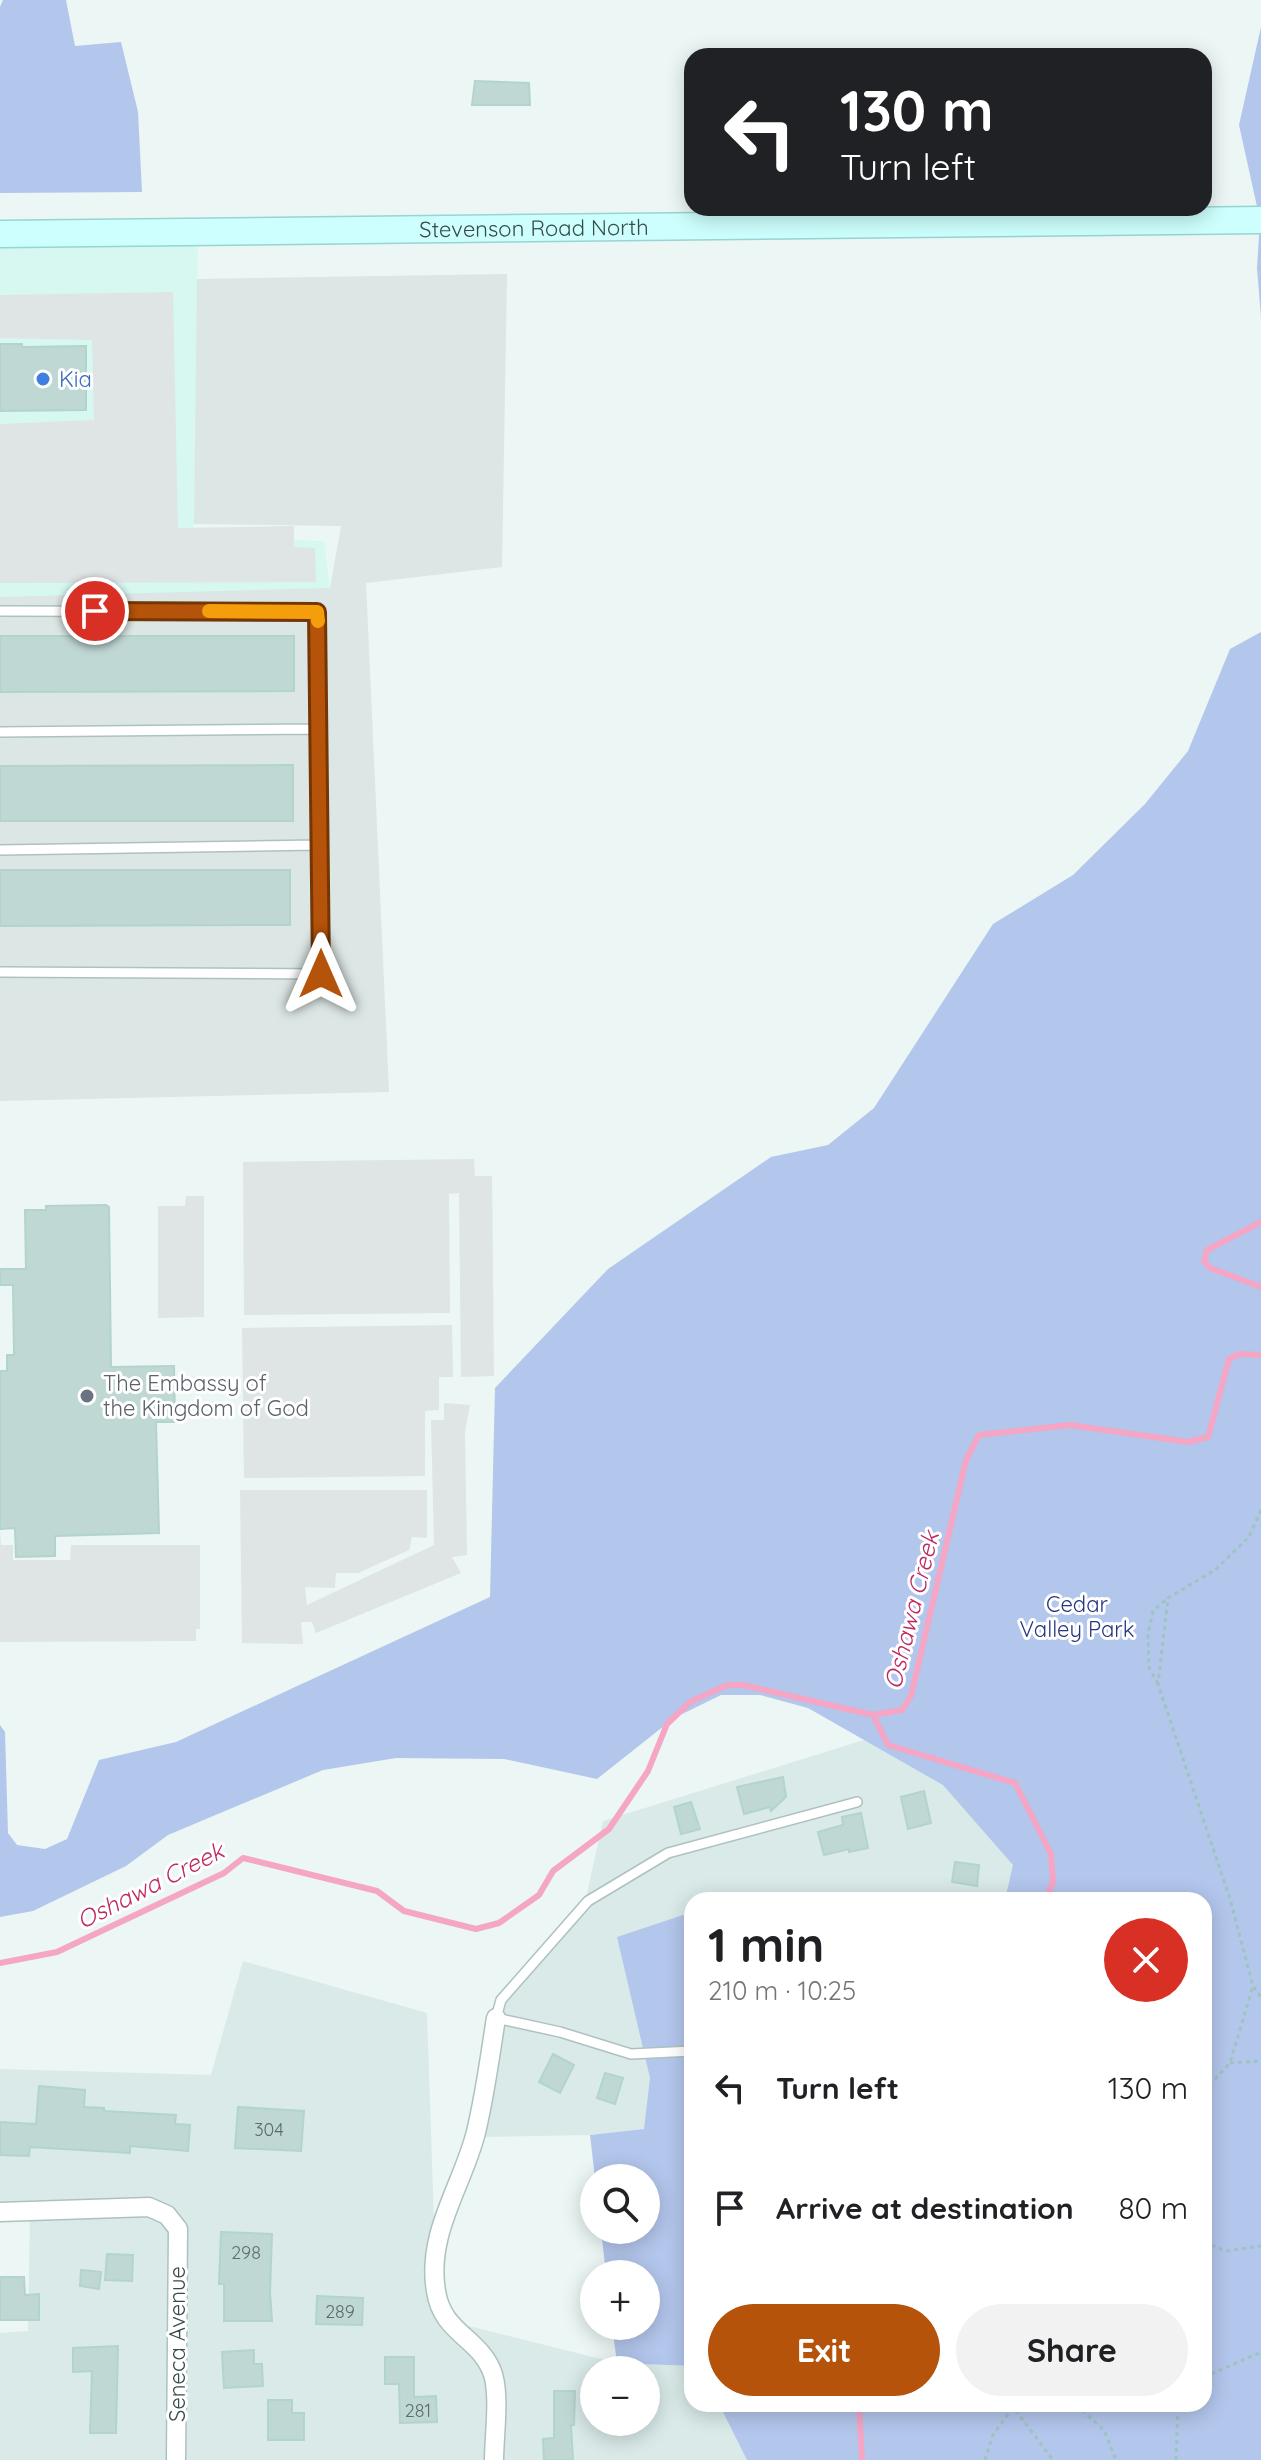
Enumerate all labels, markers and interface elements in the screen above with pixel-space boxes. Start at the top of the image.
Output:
text: 130 m [840,75,994,145]
icon: left [708,80,812,184]
text: Turn left [840,144,976,189]
street label: Stevenson Road North [419,213,649,243]
place label: Kia [59,365,92,393]
marker: Kia [34,370,52,388]
pin [61,577,129,645]
icon: arrive [73,589,117,633]
position arrow [279,932,363,1016]
place label: The Embassy of the Kingdom of God [103,1369,309,1422]
marker: The Embassy of the Kingdom of God [78,1387,96,1405]
water label: Oshawa Creek [877,1526,946,1692]
park label: Cedar Valley Park [1020,1590,1134,1643]
water label: Oshawa Creek [71,1834,231,1935]
text: 1 min [708,1914,824,1974]
button: close [1104,1918,1188,2002]
text: 210 m · 10:25 [708,1974,856,2007]
icon: left [708,2066,752,2110]
text: Turn left [776,2069,899,2107]
text: 130 m [1108,2069,1188,2107]
house number: 304 [254,2118,284,2141]
map controls [580,2164,660,2436]
button: search [580,2164,660,2244]
icon: arrive [708,2186,752,2230]
text: Arrive at destination [776,2189,1074,2227]
text: 80 m [1118,2189,1188,2227]
house number: 298 [231,2241,261,2264]
button: + [580,2260,660,2340]
street label: Seneca Avenue [163,2266,191,2422]
house number: 289 [325,2300,355,2323]
button: Exit [708,2304,940,2396]
button: Share [956,2304,1188,2396]
button: − [580,2356,660,2436]
house number: 281 [405,2399,431,2422]

